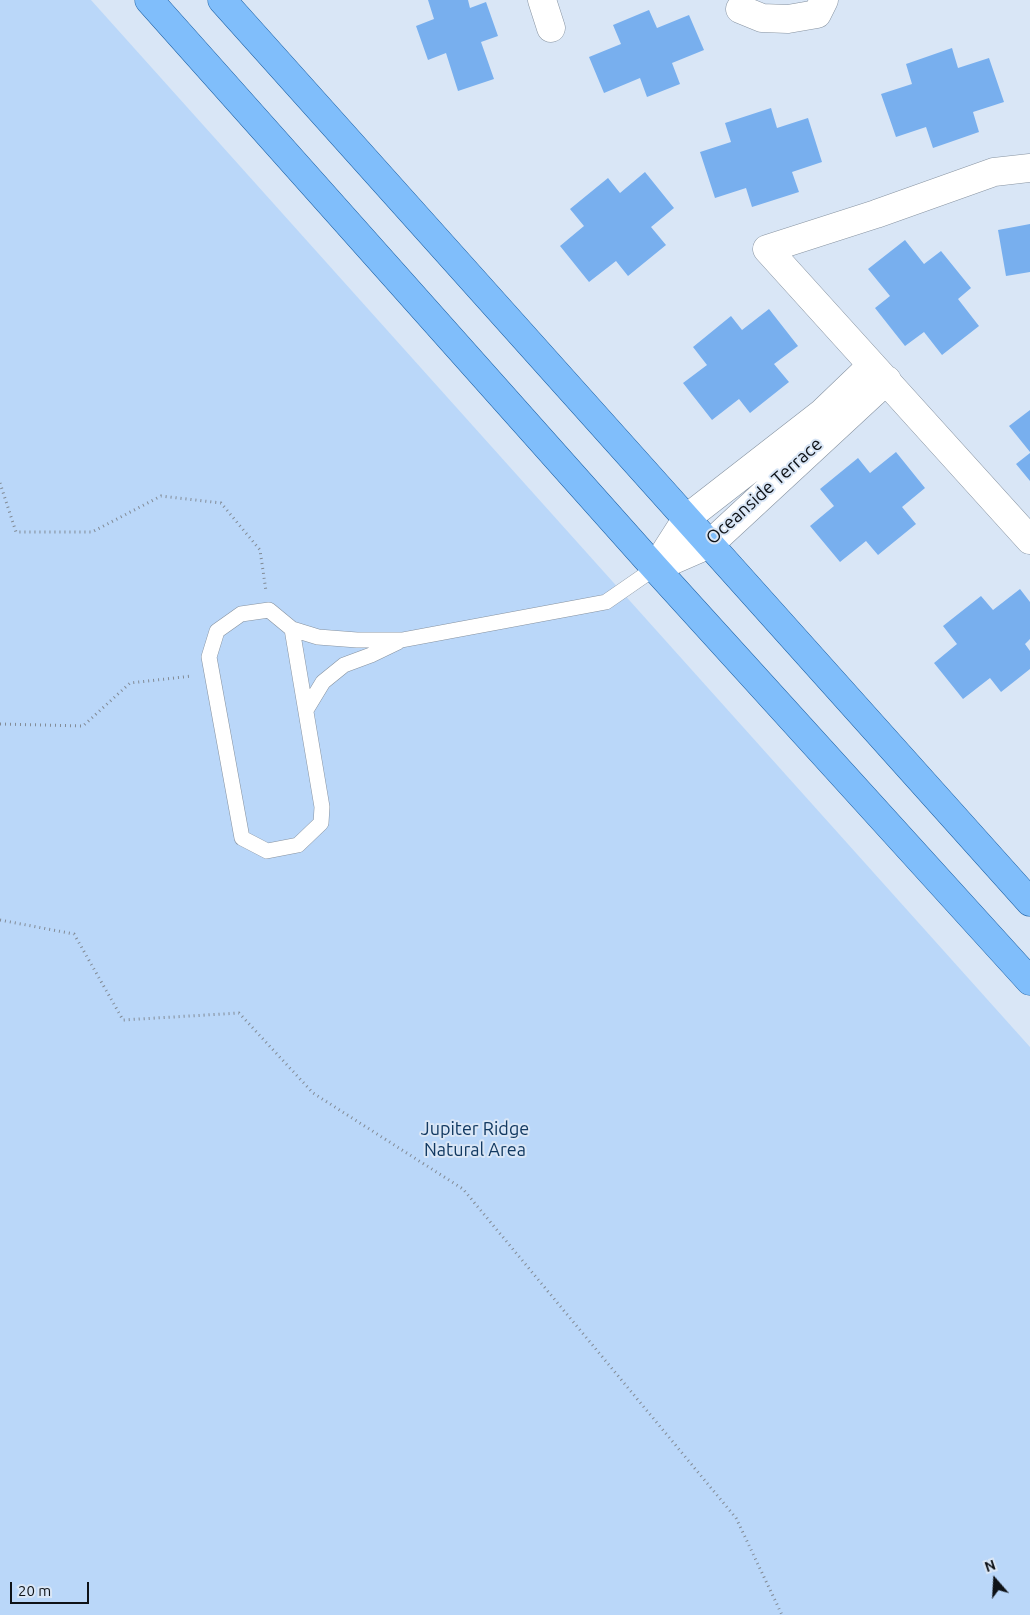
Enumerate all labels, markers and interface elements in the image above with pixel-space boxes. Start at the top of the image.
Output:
street label: Oceanside Terrace [702,433,826,549]
park label: Jupiter Ridge Natural Area [421,1118,529,1160]
north arrow [970,1555,1020,1605]
text: N [983,1557,998,1575]
scale bar [12,1572,91,1604]
text: 20 m [18,1582,51,1599]

